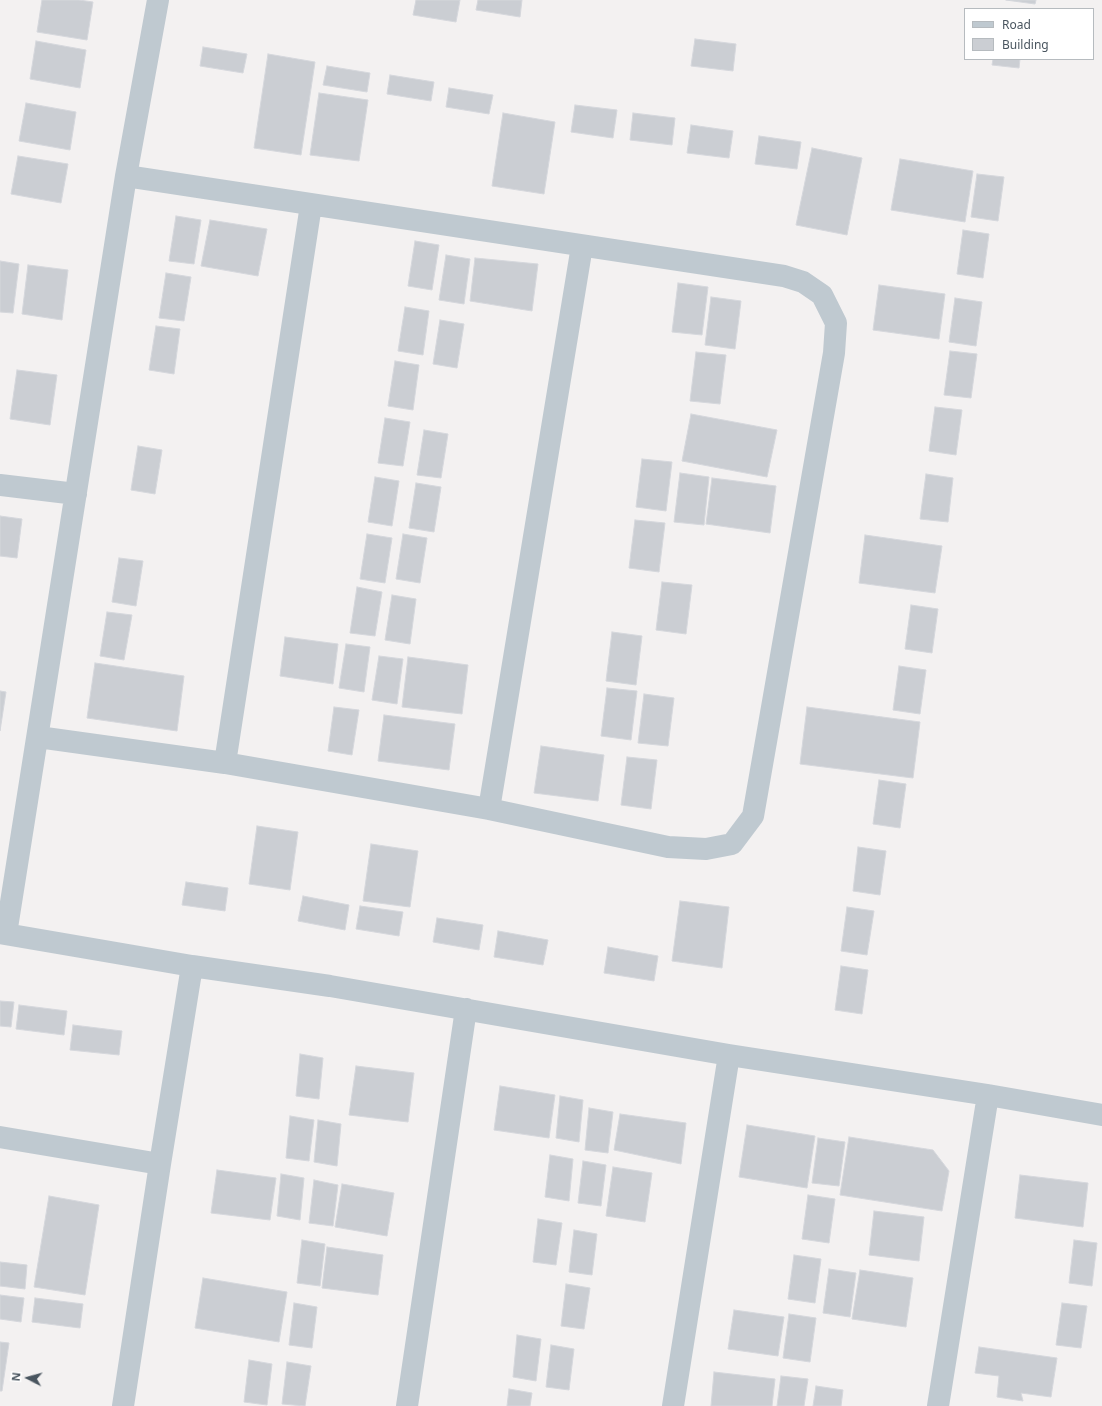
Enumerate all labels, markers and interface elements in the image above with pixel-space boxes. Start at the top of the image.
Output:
legend [964,8,1094,60]
text: Road [1002,16,1031,33]
text: Building [1002,36,1049,53]
north arrow [8,1358,48,1398]
text: N [8,1371,23,1382]

